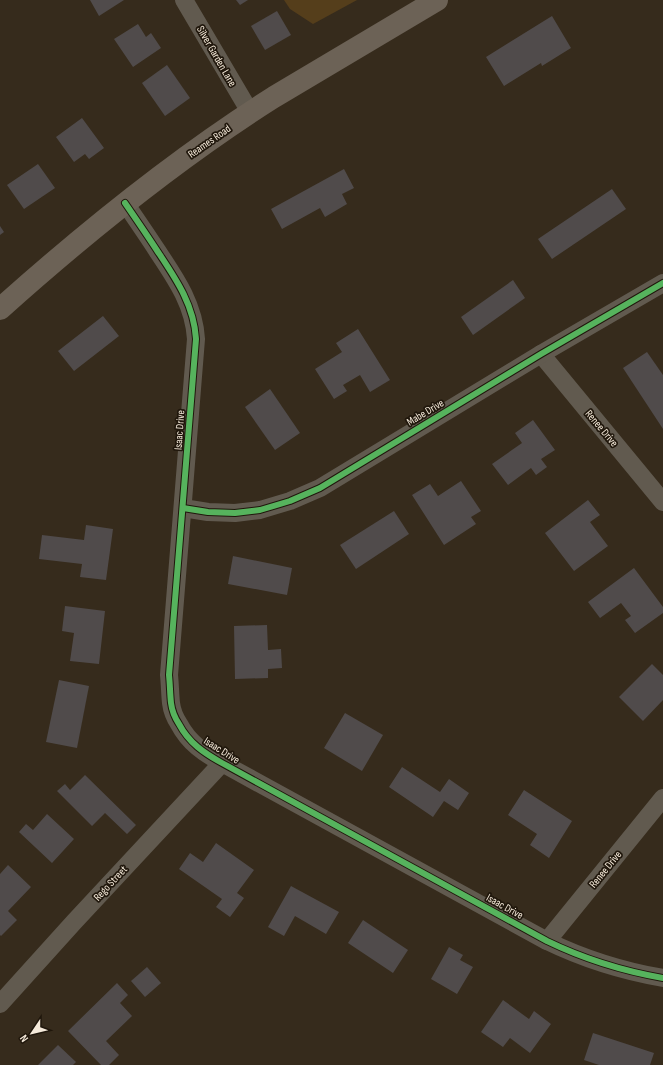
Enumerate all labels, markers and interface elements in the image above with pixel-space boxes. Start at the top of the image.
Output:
street label: Silver Garden Lane [194,24,239,89]
street label: Reames Road [185,122,233,161]
street label: Mabe Drive [404,396,446,428]
street label: Renee Drive [583,407,621,449]
street label: Isaac Drive [172,410,187,450]
street label: Isaac Drive [201,734,242,767]
street label: Renee Drive [587,848,624,890]
street label: Rego Street [91,863,130,904]
street label: Isaac Drive [484,891,525,922]
north arrow [12,1013,52,1053]
text: N [17,1032,31,1045]

